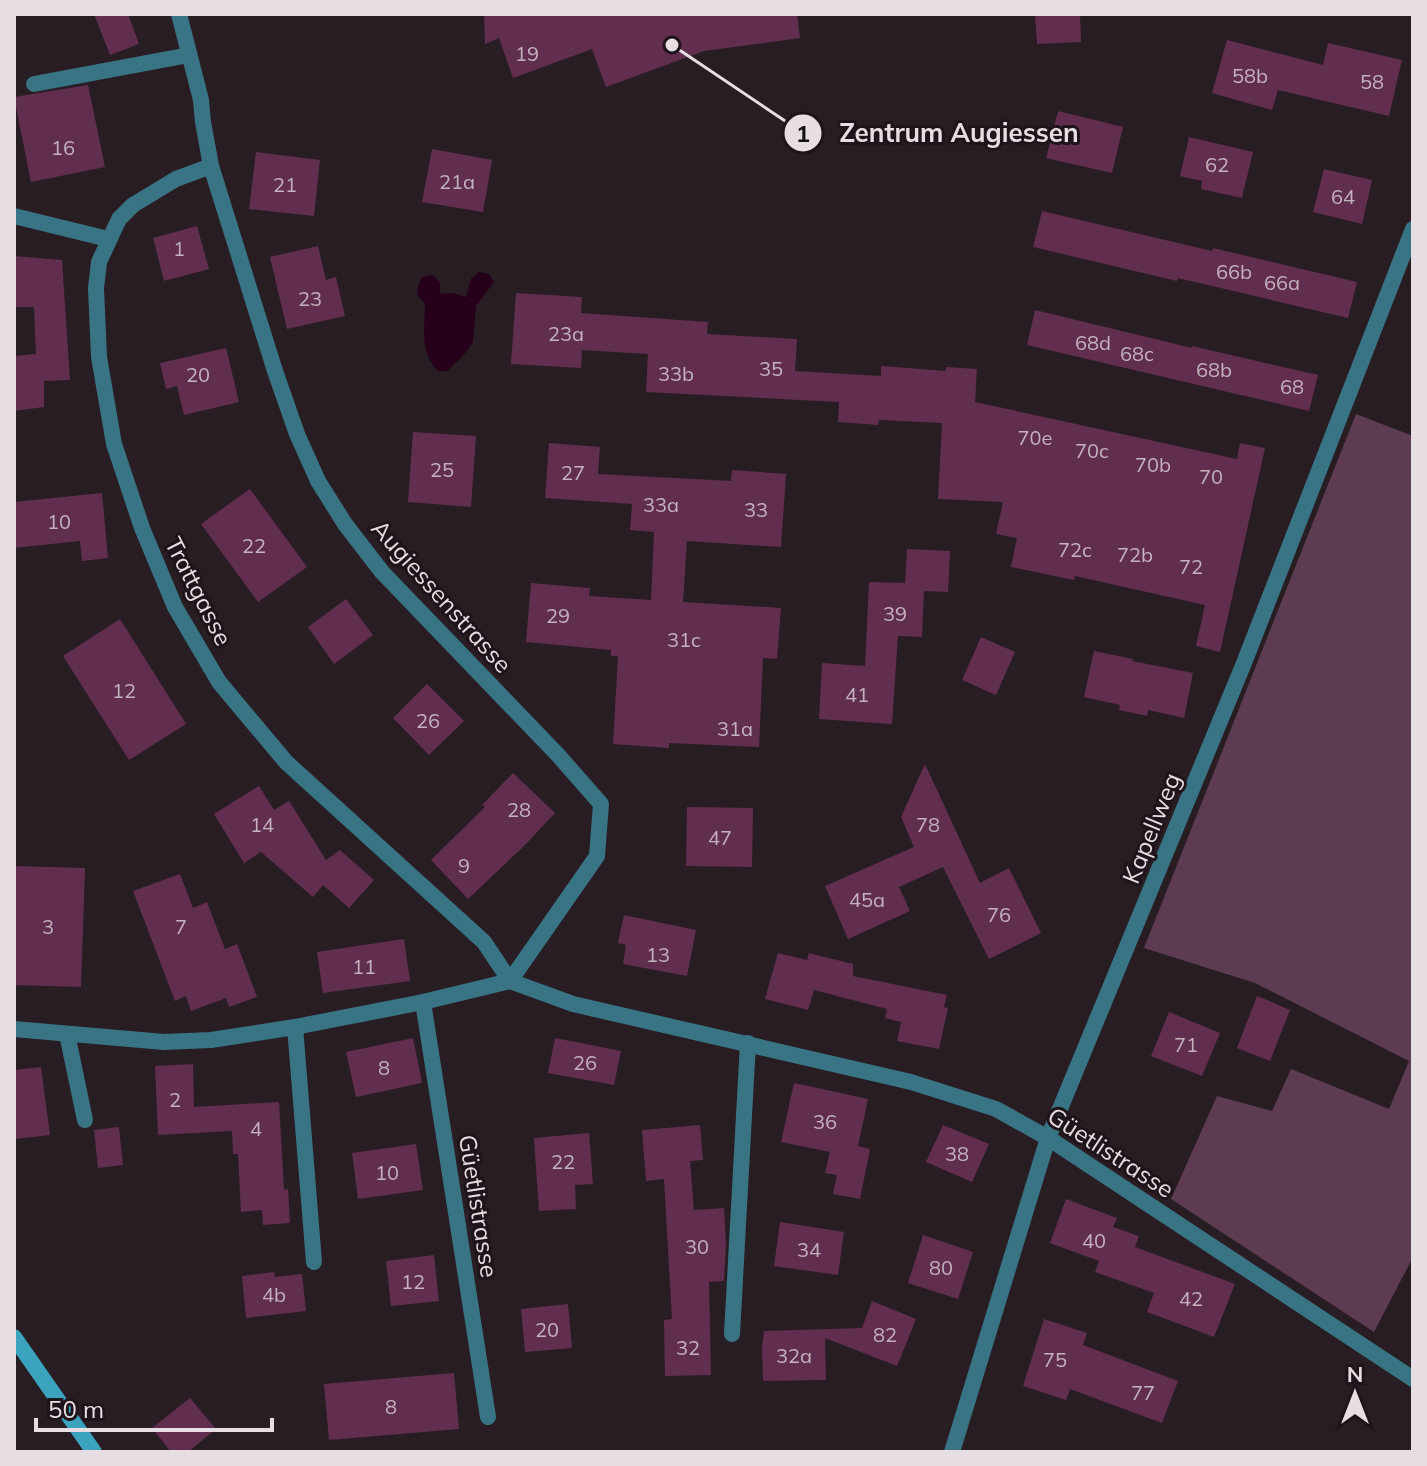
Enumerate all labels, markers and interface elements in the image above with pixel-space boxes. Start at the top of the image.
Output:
house number: 19 [515,41,539,66]
house number: 58b [1232,63,1268,88]
house number: 58 [1360,69,1384,94]
callout: Zentrum Augiessen [783,108,1095,158]
text: Zentrum Augiessen [839,116,1079,149]
text: 1 [796,118,810,148]
house number: 16 [51,135,75,160]
house number: 62 [1205,152,1229,177]
house number: 21a [439,169,475,194]
house number: 21 [273,172,297,197]
house number: 64 [1331,184,1355,209]
house number: 1 [173,236,185,261]
house number: 66b [1216,259,1252,284]
house number: 66a [1264,270,1300,295]
house number: 23 [298,286,322,311]
house number: 23a [548,321,584,346]
house number: 68d [1075,330,1111,355]
house number: 68c [1120,341,1154,366]
house number: 35 [759,356,783,381]
house number: 68b [1196,357,1232,382]
house number: 33b [658,361,694,386]
house number: 20 [186,362,210,387]
house number: 68 [1280,374,1304,399]
house number: 70e [1018,425,1052,450]
house number: 70c [1075,438,1109,463]
house number: 70b [1135,452,1171,477]
house number: 25 [430,457,454,482]
house number: 27 [561,460,585,485]
house number: 70 [1199,464,1223,489]
house number: 33a [643,492,679,517]
house number: 33 [744,497,768,522]
house number: 10 [47,509,71,534]
street label: Augiessenstrasse [365,513,519,679]
street label: Trattgasse [159,532,239,650]
house number: 22 [242,533,266,558]
house number: 72c [1058,537,1092,562]
house number: 72b [1117,542,1153,567]
house number: 72 [1179,554,1203,579]
house number: 39 [883,601,907,626]
house number: 29 [546,603,570,628]
house number: 31c [667,627,701,652]
house number: 12 [112,678,136,703]
house number: 41 [845,682,869,707]
house number: 26 [416,708,440,733]
house number: 31a [717,716,753,741]
street label: Kapellweg [1115,768,1187,888]
house number: 28 [507,797,531,822]
house number: 14 [250,812,274,837]
house number: 78 [916,812,940,837]
house number: 47 [708,825,732,850]
house number: 9 [458,853,470,878]
house number: 45a [849,887,885,912]
house number: 76 [987,902,1011,927]
house number: 3 [42,914,54,939]
house number: 7 [175,914,187,939]
house number: 13 [646,942,670,967]
house number: 11 [352,954,376,979]
house number: 71 [1174,1032,1198,1057]
house number: 26 [573,1050,597,1075]
house number: 8 [378,1055,390,1080]
house number: 2 [169,1087,181,1112]
street label: Güetlistrasse [1042,1100,1180,1204]
house number: 36 [813,1109,837,1134]
house number: 4 [250,1116,262,1141]
street label: Güetlistrasse [453,1132,505,1280]
house number: 38 [945,1141,969,1166]
house number: 22 [551,1149,575,1174]
house number: 10 [375,1160,399,1185]
house number: 40 [1082,1228,1106,1253]
house number: 30 [685,1234,709,1259]
house number: 34 [797,1237,821,1262]
house number: 80 [929,1255,953,1280]
house number: 12 [401,1269,425,1294]
house number: 4b [262,1282,286,1307]
house number: 42 [1179,1286,1203,1311]
house number: 20 [535,1317,559,1342]
house number: 82 [873,1322,897,1347]
house number: 32 [676,1335,700,1360]
house number: 32a [776,1343,812,1368]
house number: 75 [1043,1347,1067,1372]
north arrow [1315,1354,1395,1434]
text: N [1347,1360,1363,1388]
house number: 77 [1131,1380,1155,1405]
scale bar [36,1382,272,1432]
text: 50 m [48,1394,104,1424]
house number: 8 [385,1394,397,1419]

